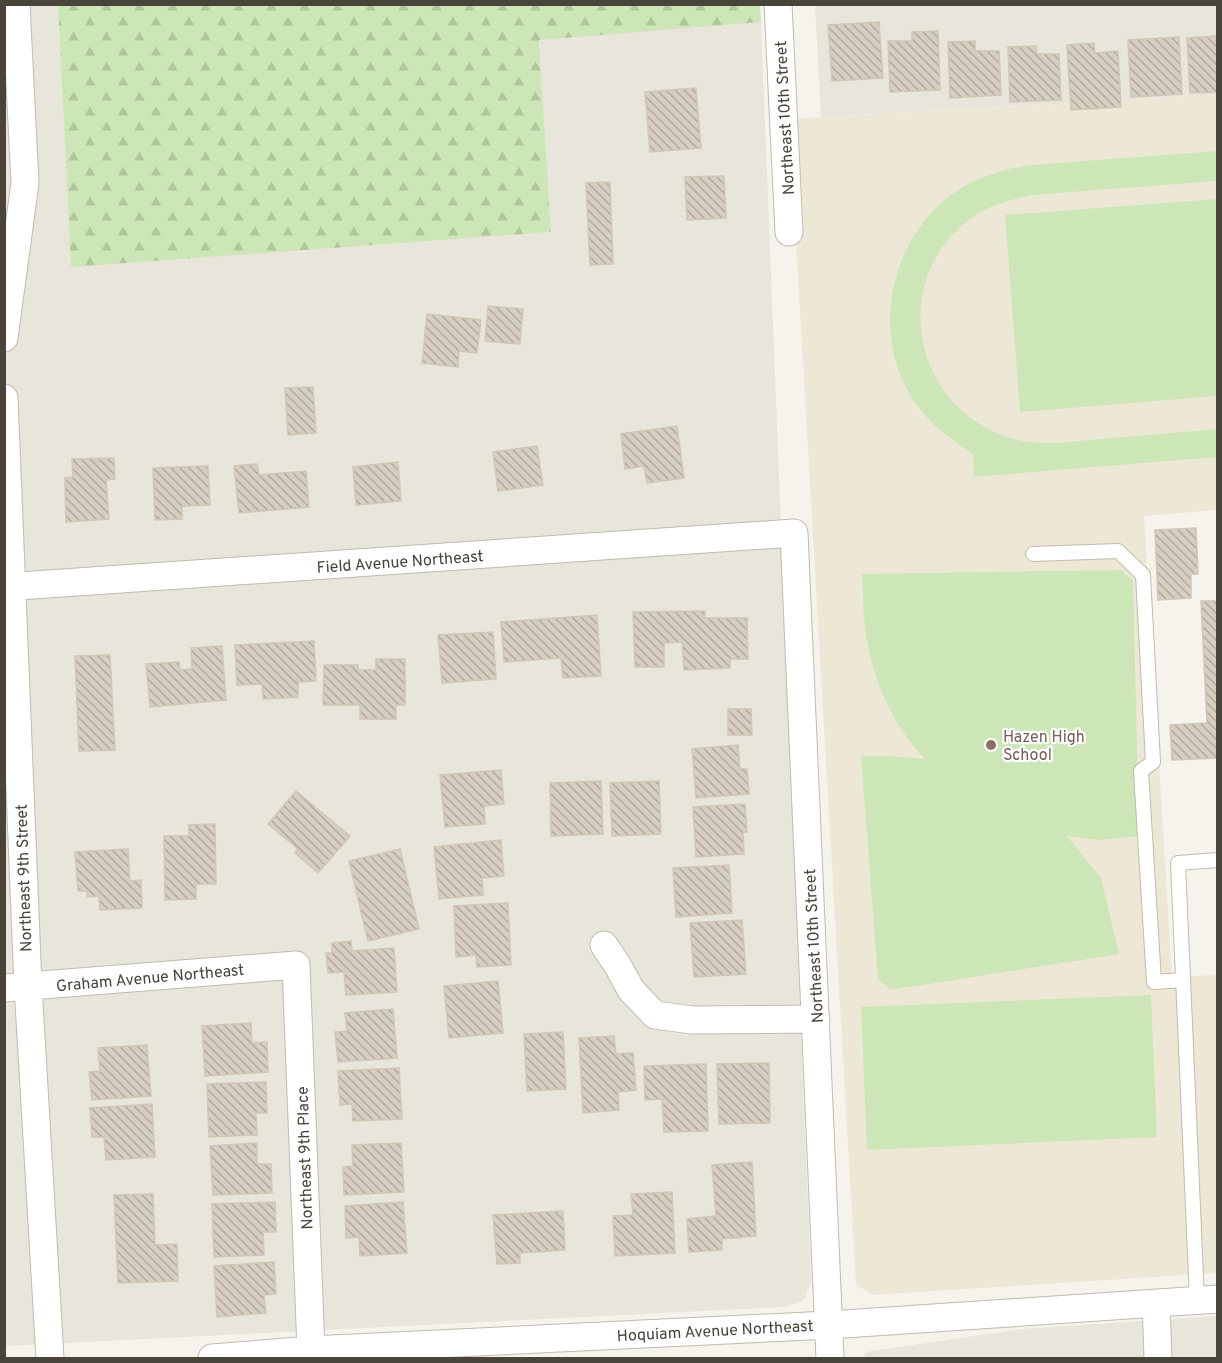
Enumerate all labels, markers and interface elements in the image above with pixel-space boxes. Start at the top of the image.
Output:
street label: Northeast 10th Street [772,40,800,196]
street label: Field Avenue Northeast [316,547,484,579]
place label: Hazen High School [1003,728,1085,766]
marker: Hazen High School [984,738,998,752]
street label: Northeast 9th Street [12,804,38,952]
street label: Northeast 10th Street [801,868,829,1024]
street label: Graham Avenue Northeast [55,961,245,997]
street label: Northeast 9th Place [294,1086,318,1230]
street label: Hoquiam Avenue Northeast [616,1317,814,1347]

